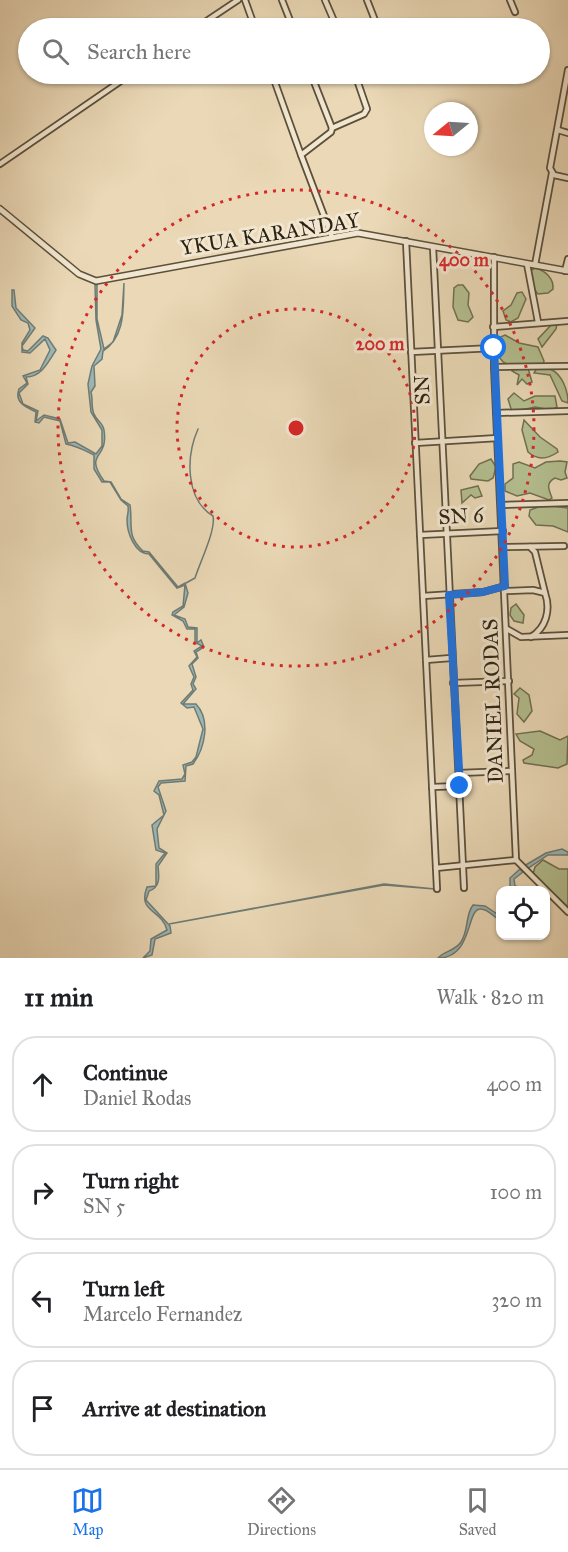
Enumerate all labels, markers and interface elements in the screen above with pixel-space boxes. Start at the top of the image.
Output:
search box [18,18,550,84]
icon: search [39,35,72,68]
text: Search here [87,38,191,65]
north arrow [424,102,478,156]
street label: YKUA KARANDAY [178,207,362,261]
text: 400 m [439,249,490,272]
text: 200 m [356,333,405,355]
route start [480,334,506,360]
street label: SN [408,374,436,406]
centre of rings [286,418,306,438]
street label: SN 6 [438,502,485,530]
street label: DANIEL RODAS [477,618,509,784]
route end [446,772,472,798]
map controls [496,886,550,940]
button: locate [496,886,550,940]
text: 11 min [24,981,93,1013]
text: Walk · 820 m [437,985,544,1009]
text: Continue [83,1059,168,1086]
icon: ahead [26,1068,59,1101]
text: 400 m [486,1072,542,1096]
text: Daniel Rodas [83,1086,191,1110]
text: Turn right [83,1167,179,1194]
icon: right [26,1176,59,1209]
text: 100 m [490,1180,542,1204]
text: SN 5 [83,1194,125,1218]
text: Turn left [83,1275,165,1302]
icon: left [26,1284,59,1317]
text: 320 m [491,1288,542,1312]
text: Marcelo Fernandez [83,1302,242,1326]
icon: arrive [26,1392,59,1425]
text: Arrive at destination [83,1395,266,1422]
tab: Map [71,1484,104,1539]
tab: Directions [247,1484,316,1539]
tab: Saved [459,1484,497,1539]

